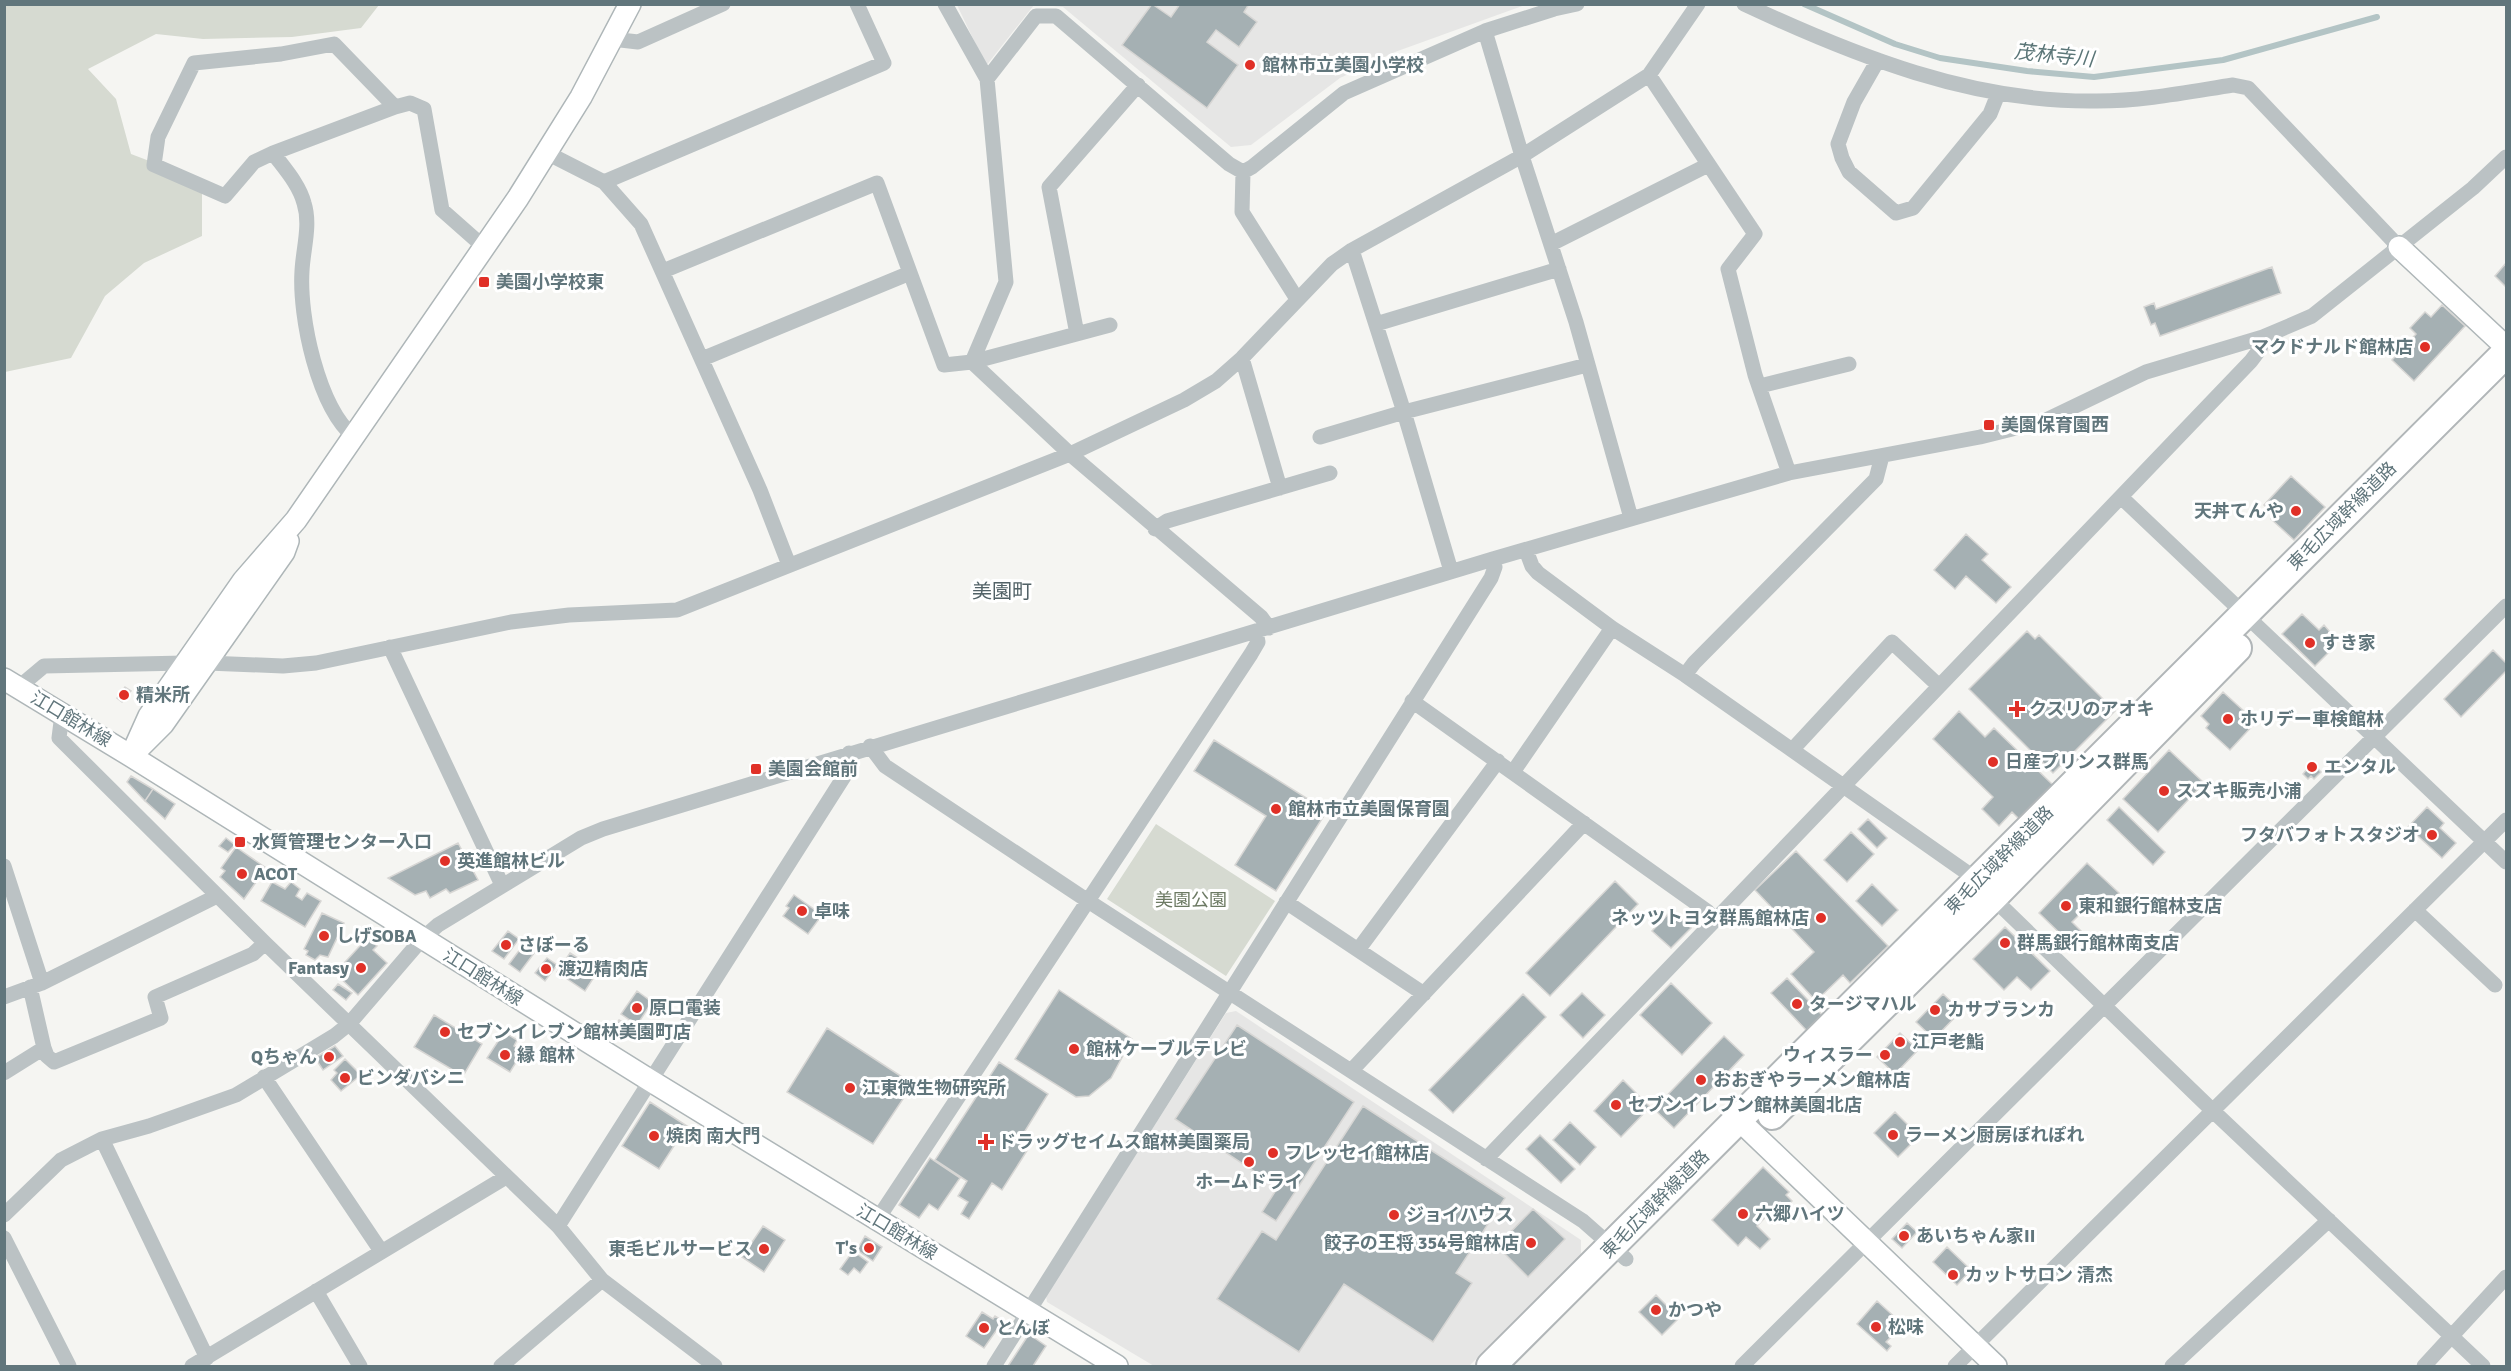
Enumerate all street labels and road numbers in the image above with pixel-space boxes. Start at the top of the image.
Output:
street label: 東毛広域幹線道路 [2283,457,2401,575]
street label: 江口館林線 [27,686,115,752]
street label: 東毛広域幹線道路 [1940,801,2058,919]
street label: 江口館林線 [439,944,527,1010]
street label: 東毛広域幹線道路 [1596,1145,1714,1263]
street label: 江口館林線 [853,1199,941,1265]

